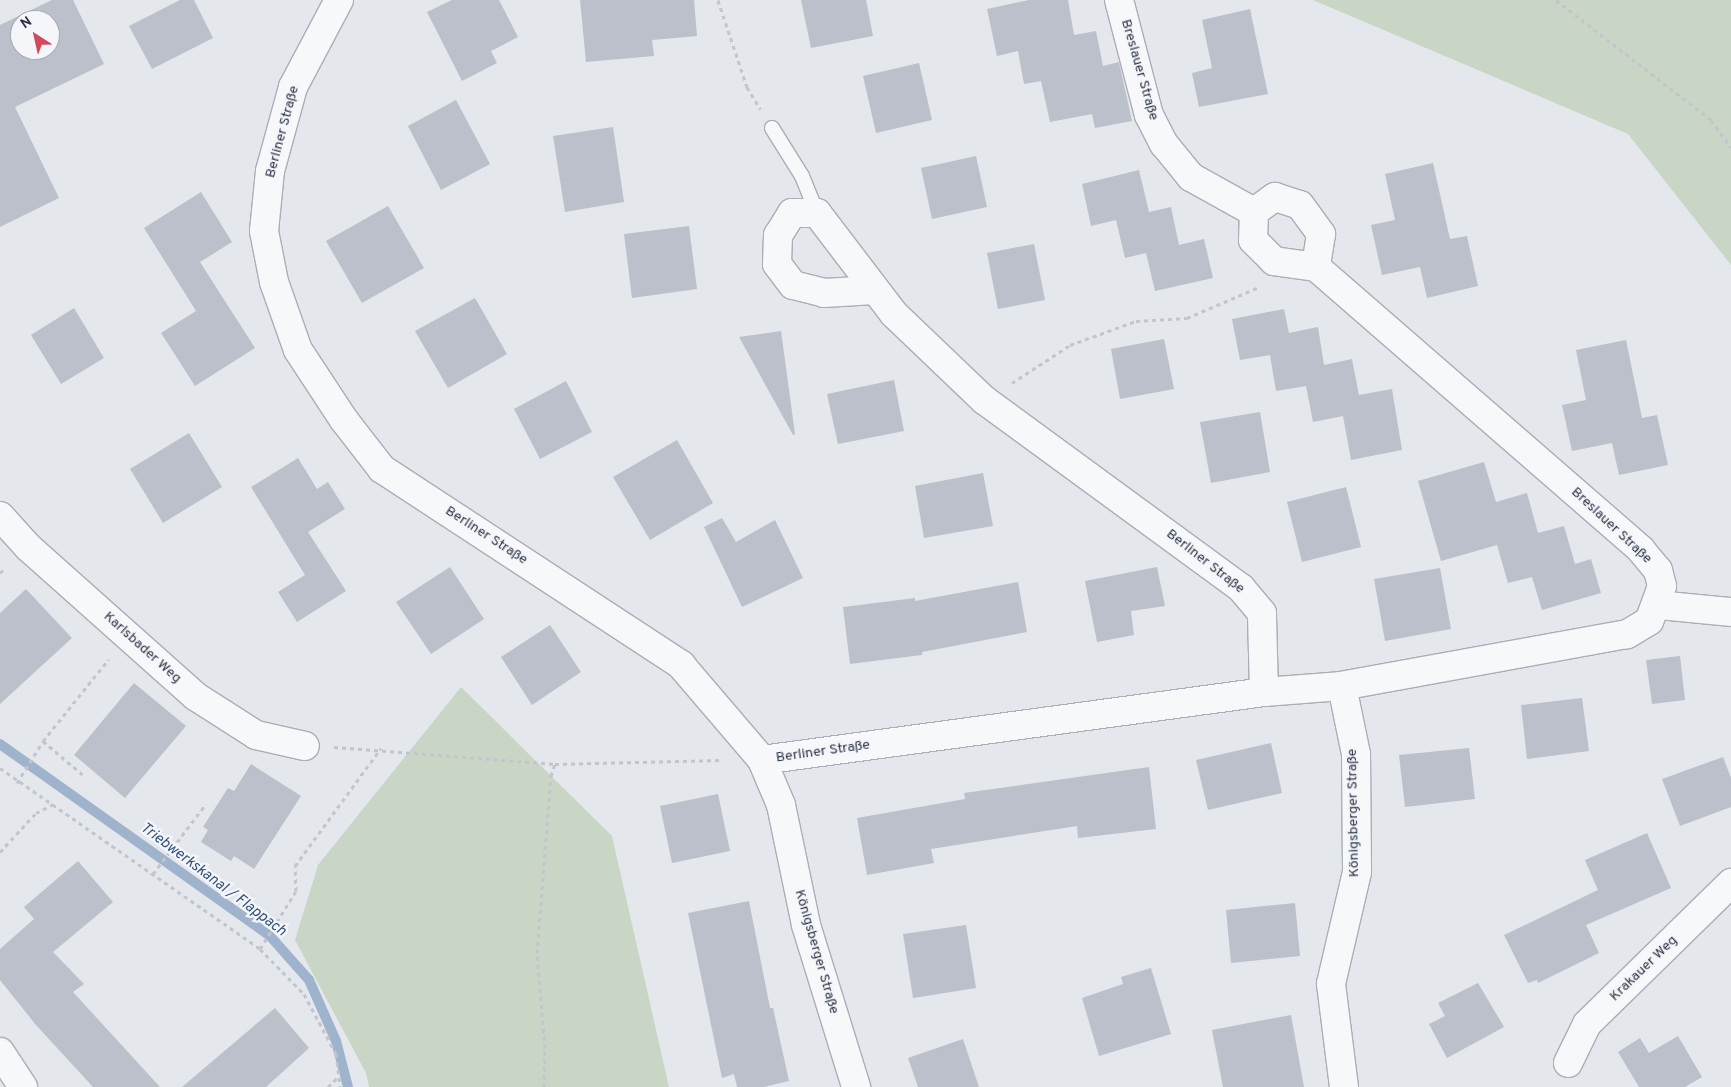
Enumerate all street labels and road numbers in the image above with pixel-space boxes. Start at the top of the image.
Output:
street label: Breslauer Straße [1117,18,1161,122]
street label: Berliner Straße [263,84,303,180]
street label: Breslauer Straße [1567,484,1655,568]
street label: Berliner Straße [442,503,530,569]
street label: Berliner Straße [1162,526,1248,598]
street label: Karlsbader Weg [100,609,184,687]
street label: Berliner Straße [775,737,871,767]
street label: Königsberger Straße [1344,749,1364,877]
street label: Königsberger Straße [790,888,842,1016]
street label: Krakauer Weg [1607,933,1681,1005]

